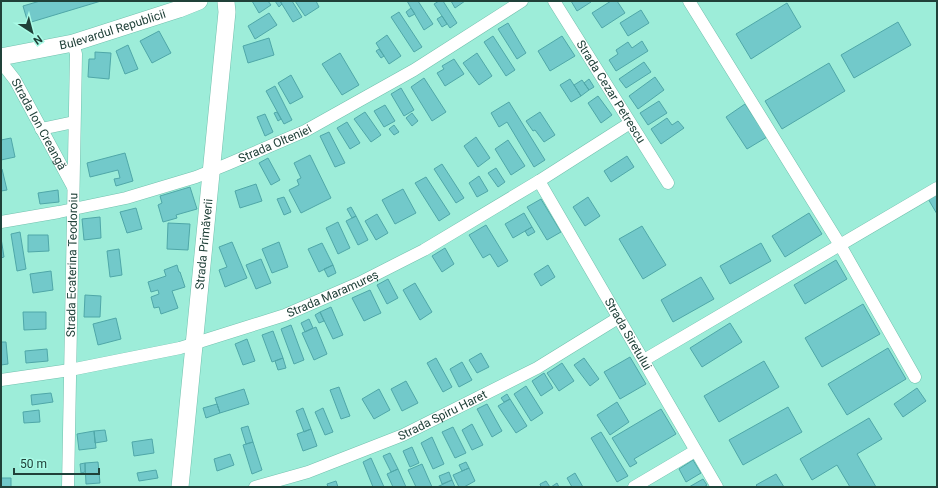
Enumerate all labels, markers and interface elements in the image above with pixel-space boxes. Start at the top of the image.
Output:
street label: Bulevardul Republicii [58,7,168,52]
north arrow [12,12,52,52]
text: N [30,32,45,47]
street label: Strada Cezar Petrescu [573,38,648,146]
street label: Strada Ion Creangă [8,76,69,172]
street label: Strada Olteniei [236,122,314,166]
street label: Strada Ecaterina Teodoroiu [64,193,80,337]
street label: Strada Primăverii [193,198,215,290]
street label: Strada Maramureș [285,267,381,320]
street label: Strada Siretului [602,295,654,373]
street label: Strada Spiru Haret [396,387,489,443]
scale bar [14,450,99,476]
text: 50 m [20,457,47,471]

